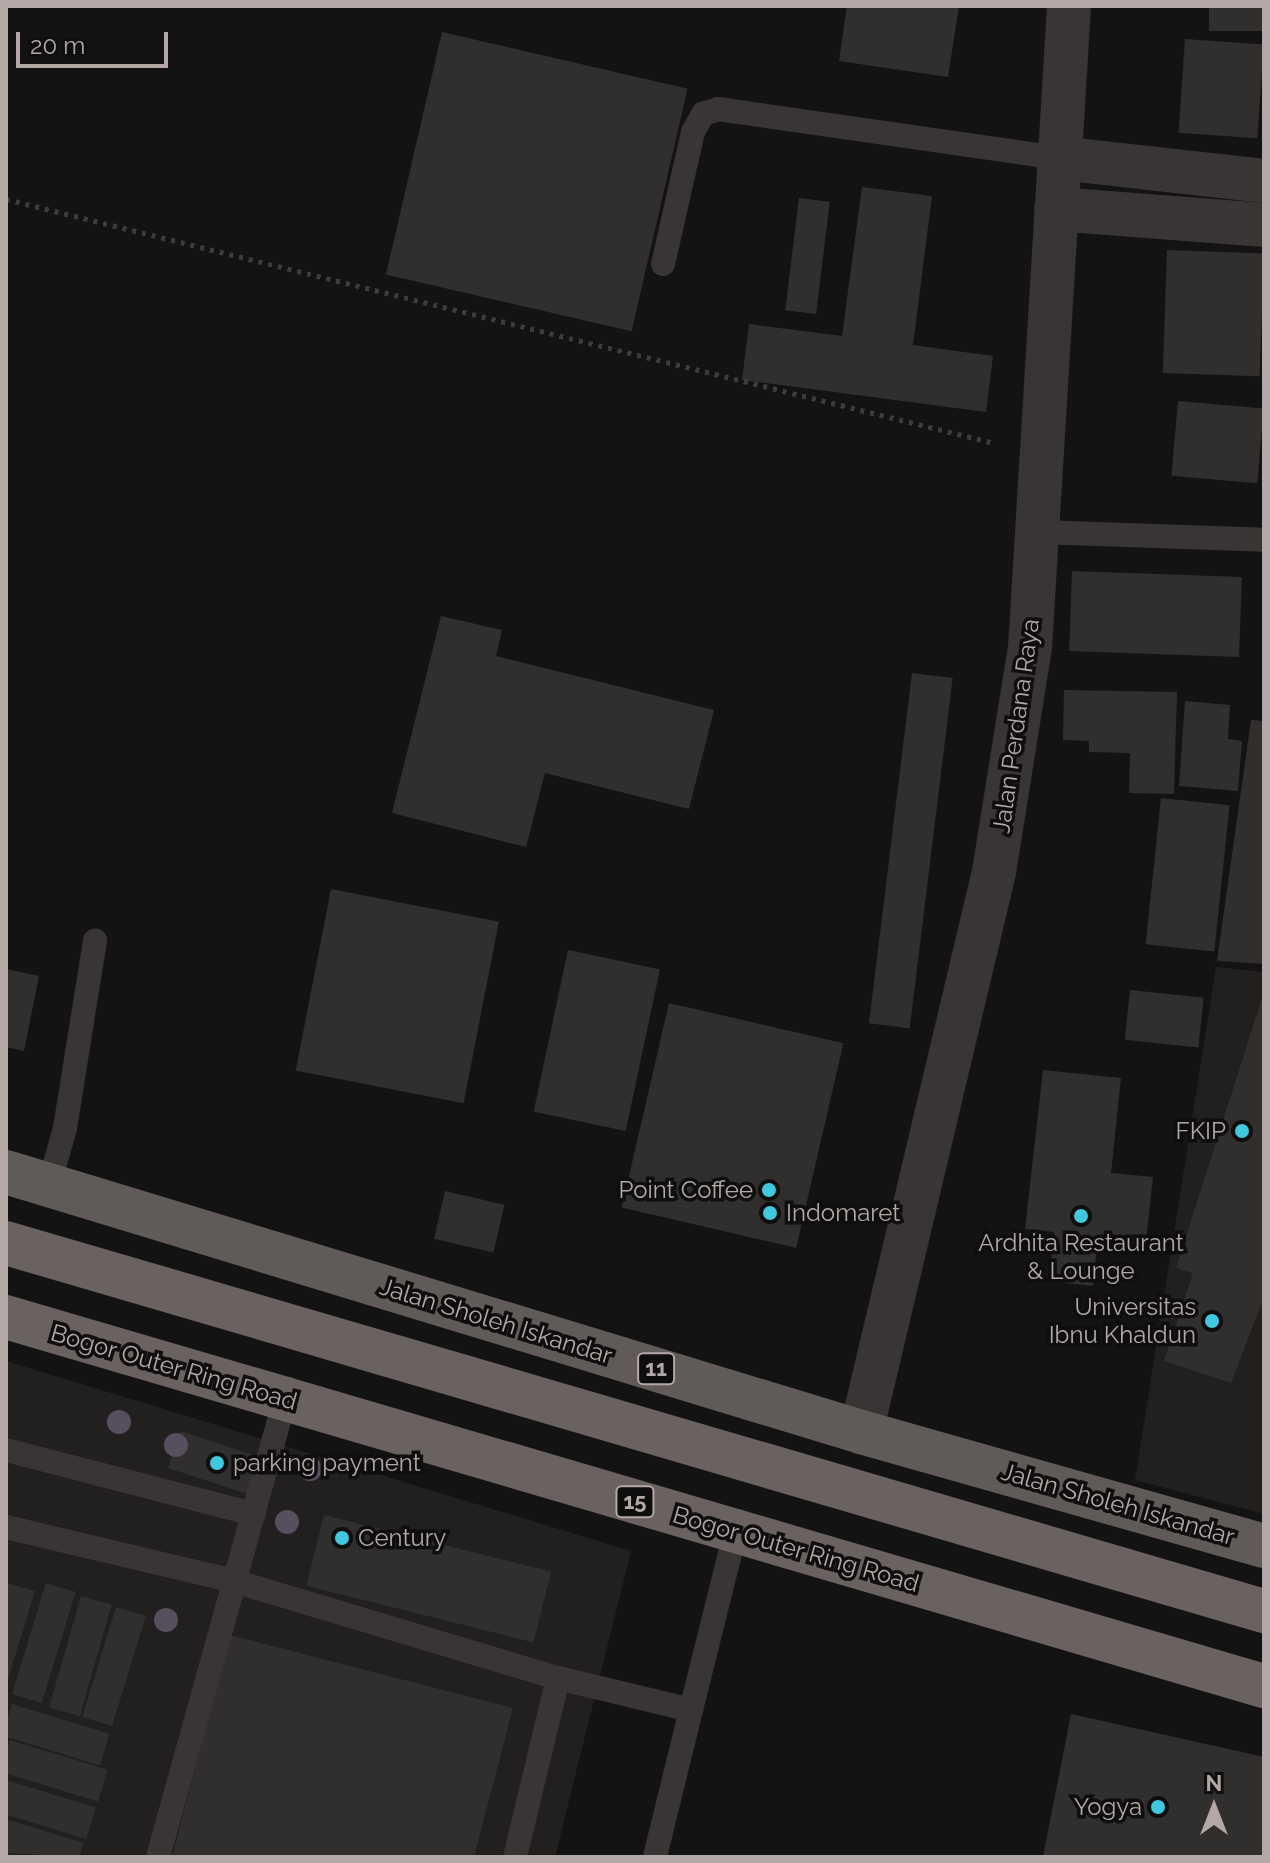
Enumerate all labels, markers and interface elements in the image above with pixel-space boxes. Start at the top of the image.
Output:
scale bar [20,16,172,66]
text: 20 m [30,31,85,60]
street label: Jalan Perdana Raya [987,617,1045,835]
place label: FKIP [1176,1117,1226,1145]
marker: FKIP [1233,1122,1251,1140]
place label: Point Coffee [618,1176,753,1204]
marker: Point Coffee [760,1181,778,1199]
place label: Indomaret [786,1199,900,1227]
marker: Indomaret [761,1204,779,1222]
marker: Ardhita Restaurant & Lounge [1072,1207,1090,1225]
place label: Ardhita Restaurant & Lounge [978,1229,1184,1285]
street label: Jalan Sholeh Iskandar [376,1272,616,1370]
place label: Universitas Ibnu Khaldun [1049,1293,1196,1349]
marker: Universitas Ibnu Khaldun [1203,1312,1221,1330]
street label: Bogor Outer Ring Road [47,1318,301,1416]
road number: 11 [636,1351,676,1387]
place label: parking payment [233,1449,421,1477]
marker: parking payment [208,1454,226,1472]
street label: Jalan Sholeh Iskandar [998,1457,1238,1551]
road number: 15 [615,1484,655,1520]
street label: Bogor Outer Ring Road [669,1500,923,1598]
place label: Century [358,1524,446,1552]
marker: Century [333,1529,351,1547]
north arrow [1174,1767,1254,1847]
text: N [1206,1770,1222,1796]
place label: Yogya [1074,1793,1142,1821]
marker: Yogya [1149,1798,1167,1816]

